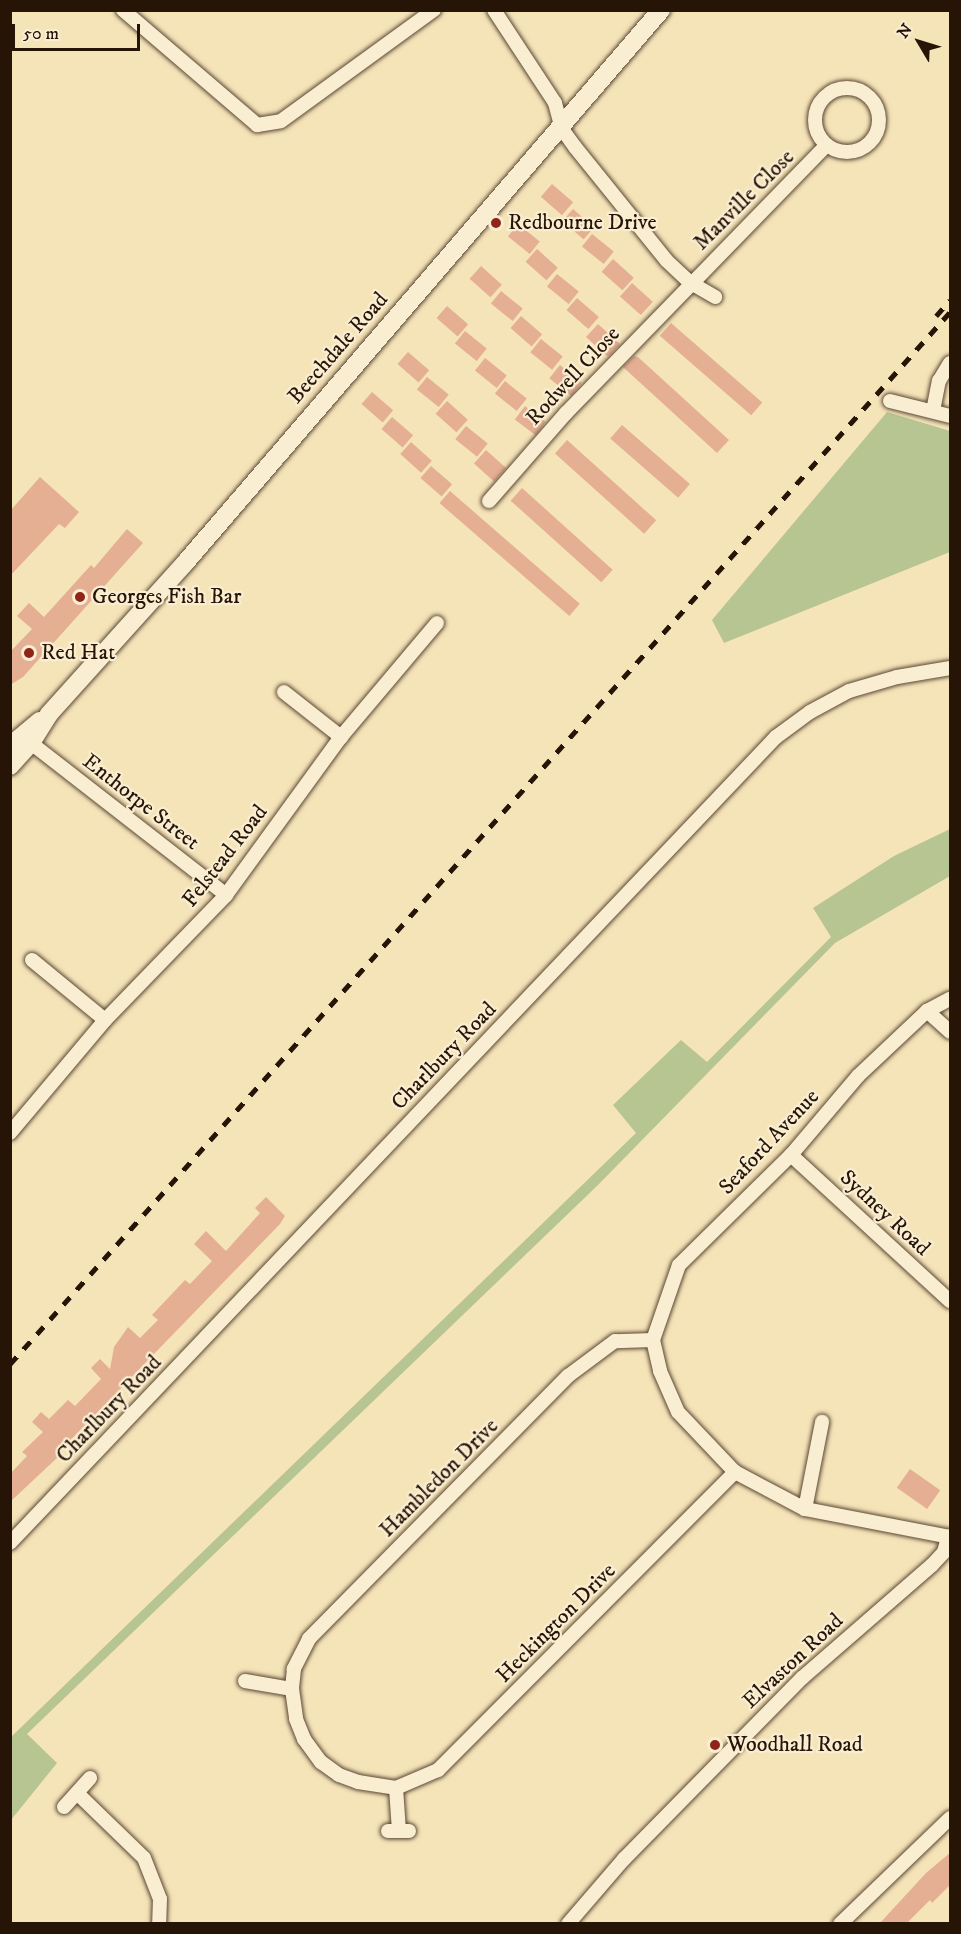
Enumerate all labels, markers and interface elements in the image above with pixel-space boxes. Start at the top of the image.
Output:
scale bar [15,12,142,50]
north arrow [889,12,949,72]
text: N [893,20,917,42]
text: 50 m [23,23,59,45]
street label: Manville Close [688,144,800,256]
place label: Redbourne Drive [508,210,657,236]
marker: Redbourne Drive [489,216,503,230]
street label: Beechdale Road [282,287,394,409]
street label: Rodwell Close [521,321,625,431]
place label: Georges Fish Bar [92,584,241,610]
marker: Georges Fish Bar [73,590,87,604]
place label: Red Hat [41,640,115,666]
marker: Red Hat [22,646,36,660]
street label: Enthorpe Street [77,748,205,856]
street label: Felstead Road [177,800,273,912]
street label: Charlbury Road [386,996,502,1116]
street label: Seaford Avenue [713,1084,825,1200]
street label: Sydney Road [834,1165,936,1261]
street label: Charlbury Road [51,1349,167,1469]
street label: Hambledon Drive [374,1413,504,1543]
street label: Heckington Drive [491,1558,621,1688]
street label: Elvaston Road [737,1608,849,1714]
place label: Woodhall Road [727,1732,863,1758]
marker: Woodhall Road [708,1738,722,1752]

